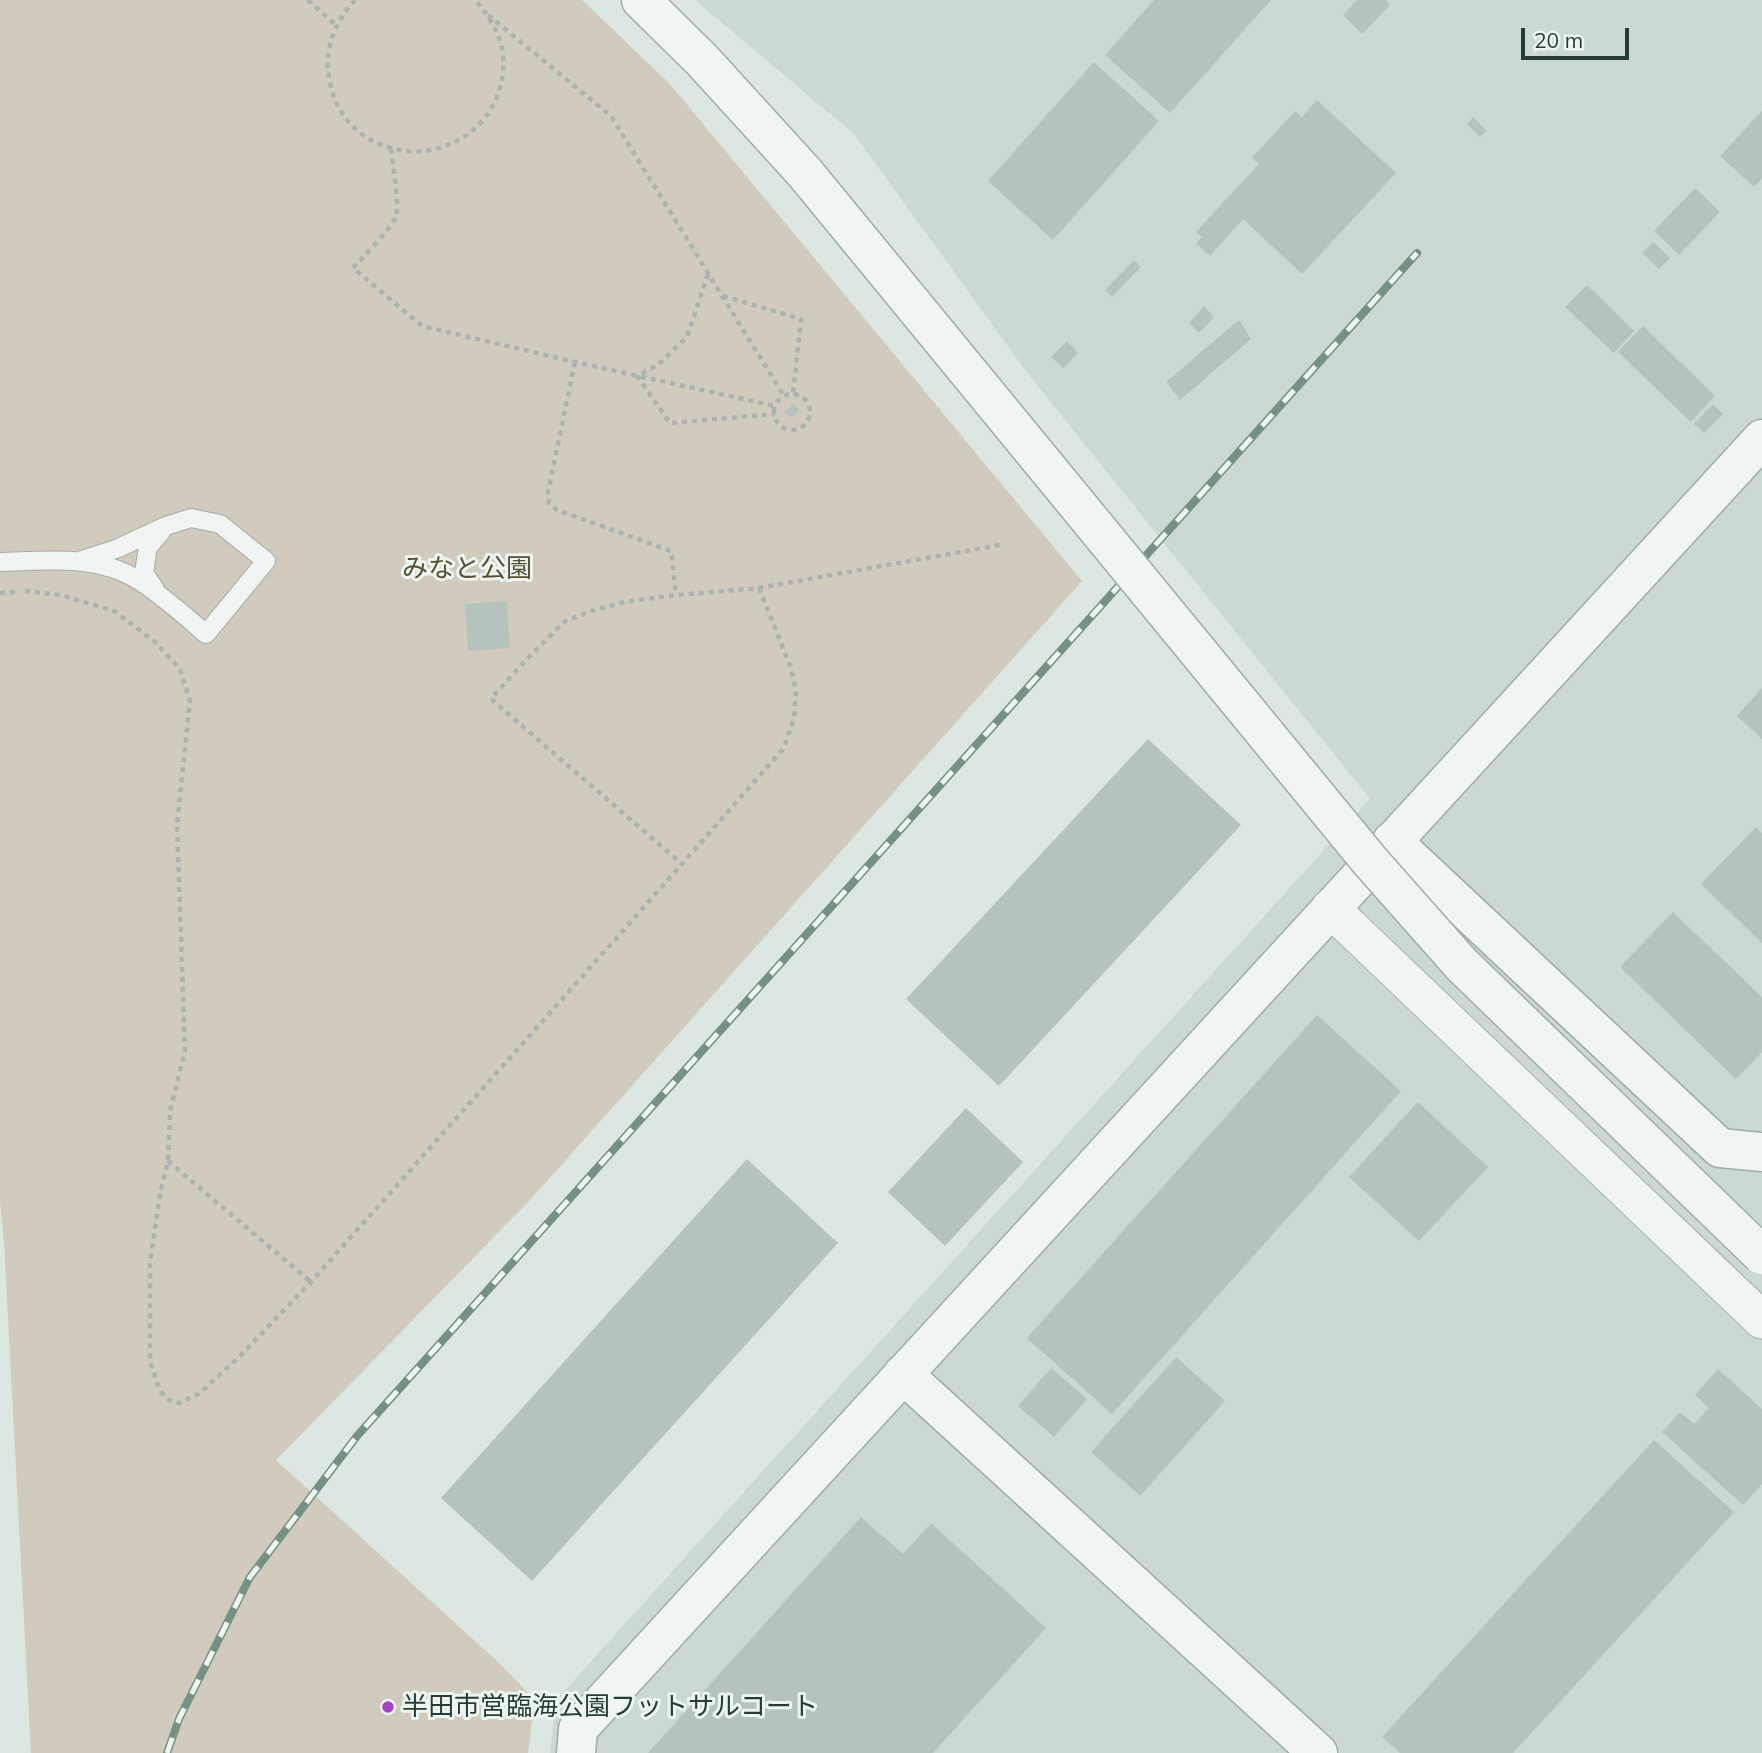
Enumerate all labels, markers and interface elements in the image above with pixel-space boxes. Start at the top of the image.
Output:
scale bar [1524,14,1632,58]
text: 20 m [1534,27,1583,53]
park label: みなと公園 [402,553,532,585]
place label: 半田市営臨海公園フットサルコート [402,1691,818,1723]
marker: 半田市営臨海公園フットサルコート [380,1699,396,1715]

